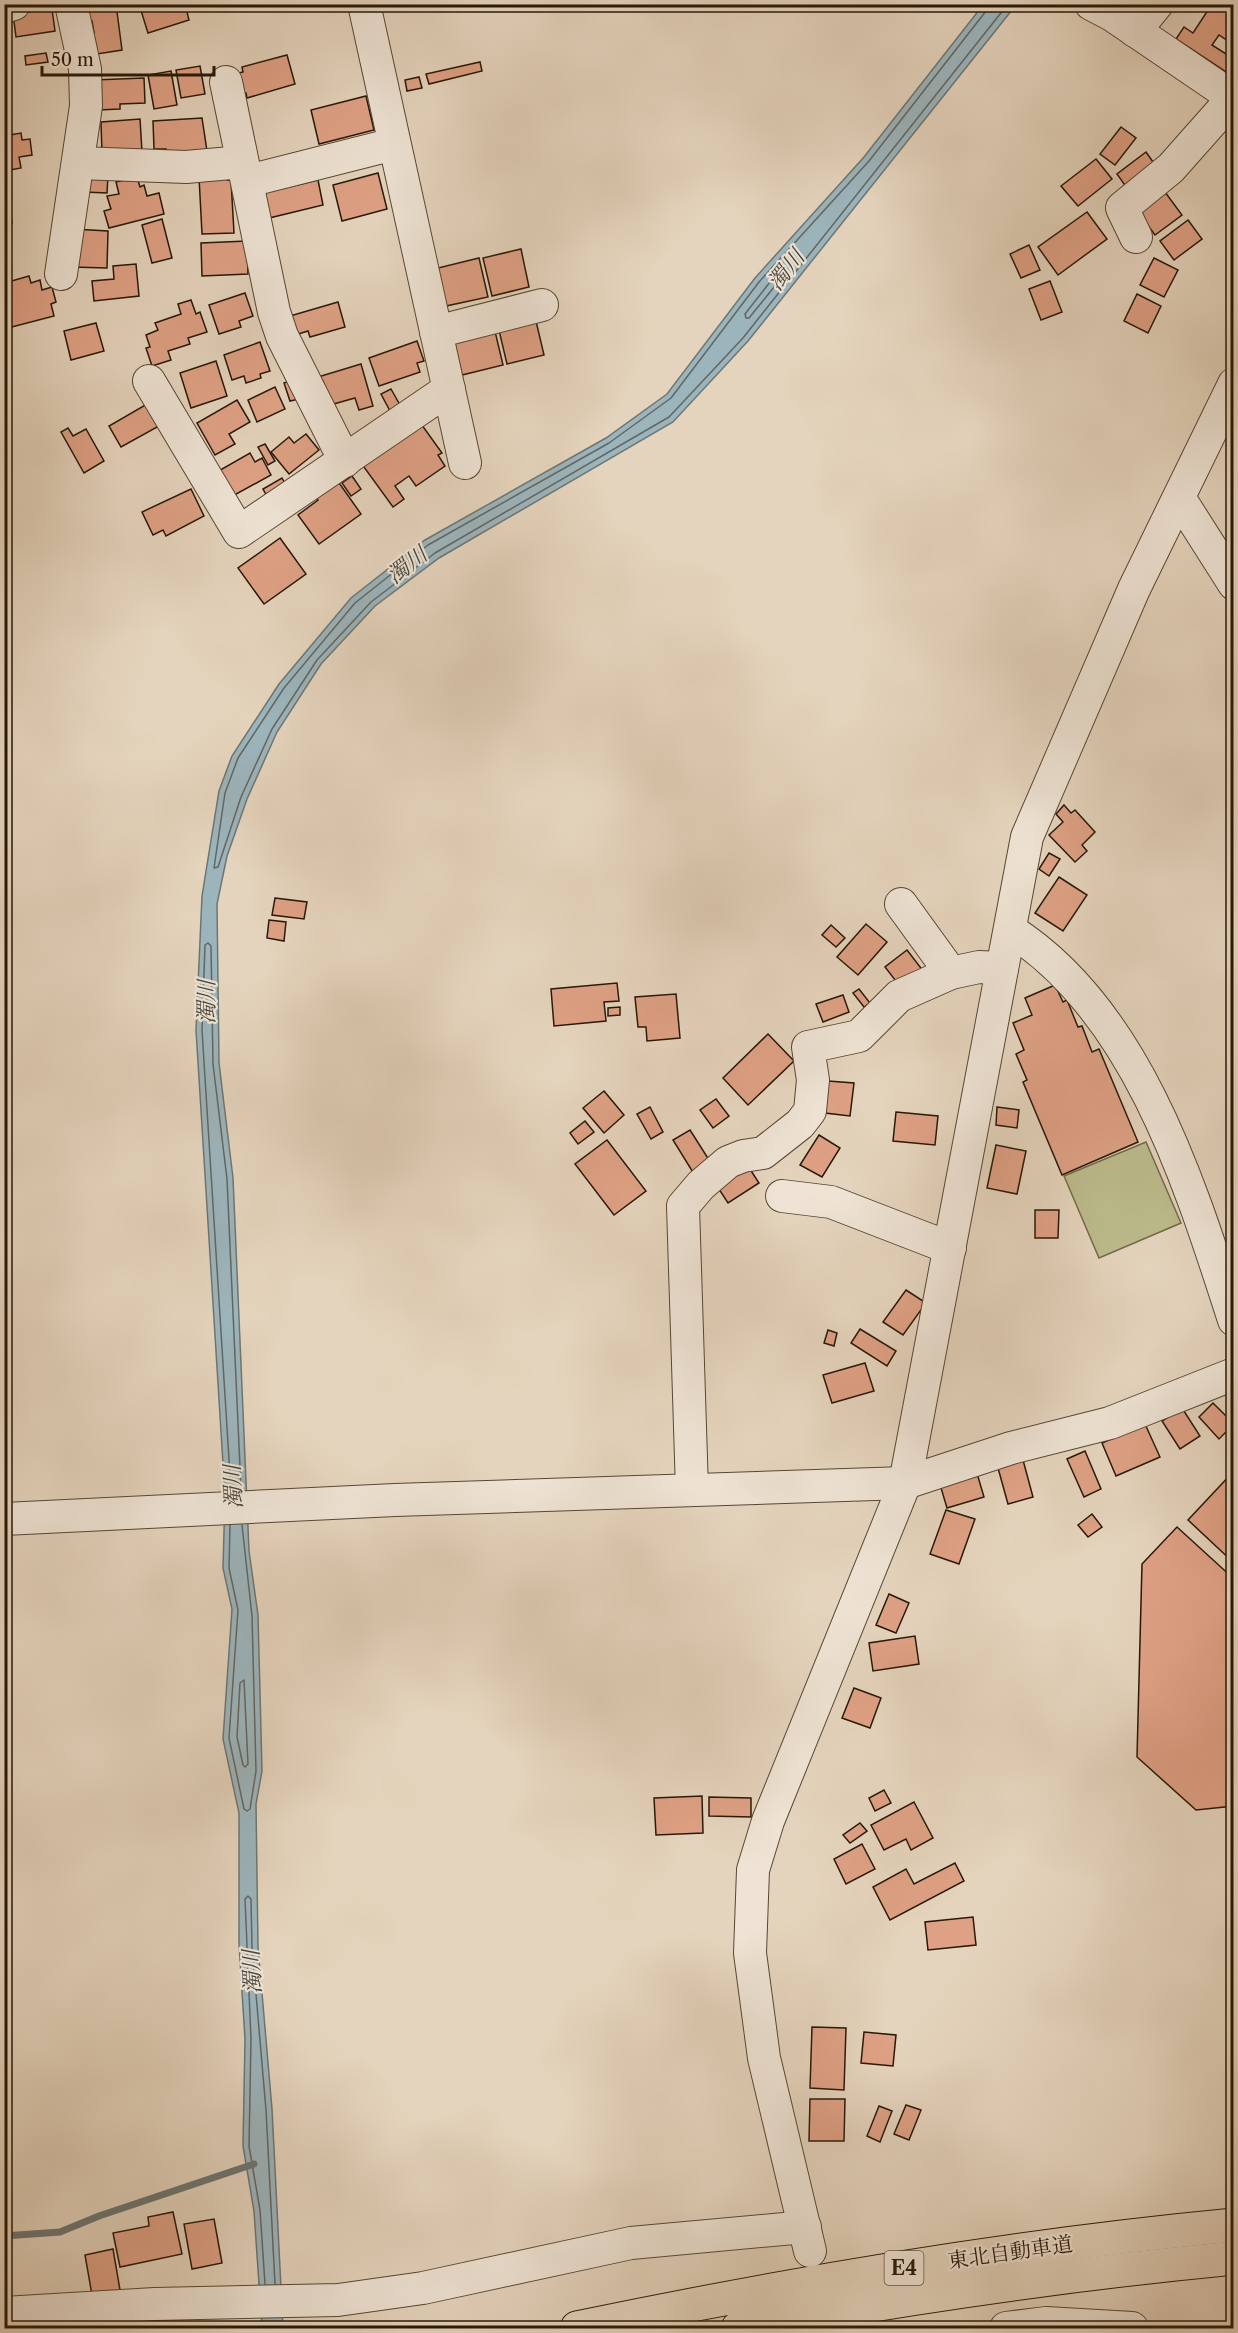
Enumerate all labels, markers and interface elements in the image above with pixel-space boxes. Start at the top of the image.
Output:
scale bar [42,39,214,77]
text: 50 m [51,49,94,71]
water label: 濁川 [762,243,811,296]
water label: 濁川 [381,540,434,589]
water label: 濁川 [193,978,220,1024]
water label: 濁川 [218,1462,248,1510]
water label: 濁川 [237,1947,267,1995]
street label: 東北自動車道 [946,2231,1074,2273]
road number: E4 [884,2251,924,2285]

